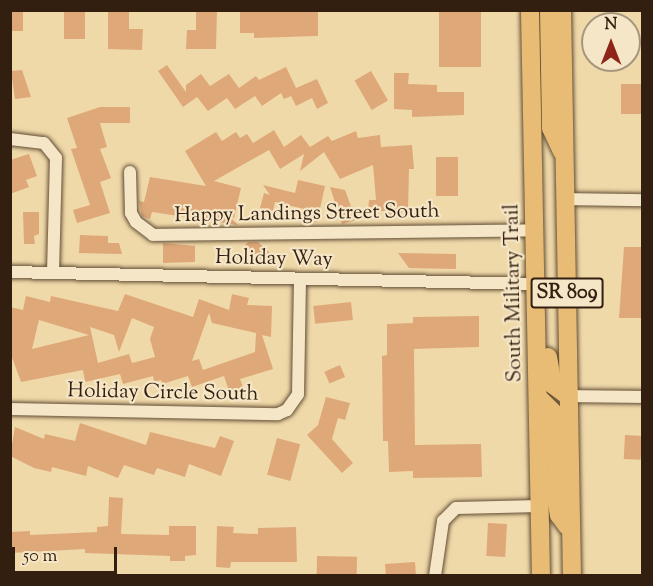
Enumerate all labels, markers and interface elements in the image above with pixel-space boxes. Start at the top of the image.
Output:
north arrow [581,12,641,72]
text: N [605,14,617,37]
street label: Happy Landings Street South [174,199,440,229]
street label: South Military Trail [500,203,528,383]
street label: Holiday Way [215,245,333,273]
road number: SR 809 [530,276,604,310]
street label: Holiday Circle South [67,379,259,407]
scale bar [15,535,120,573]
text: 50 m [23,544,57,570]

